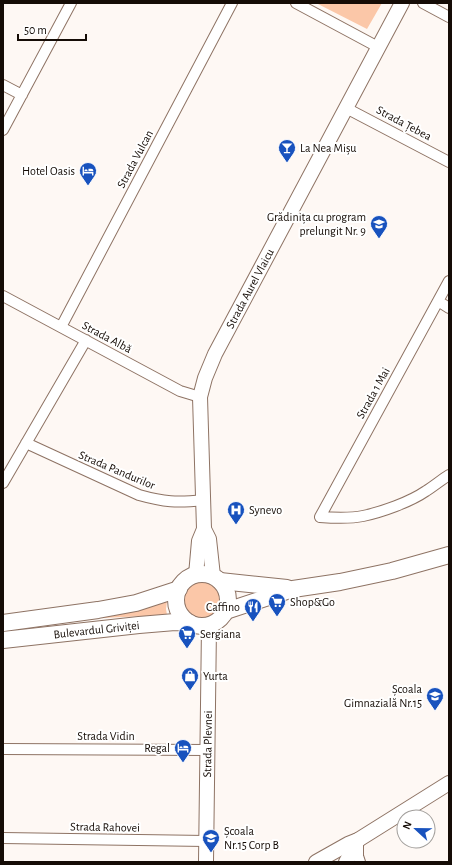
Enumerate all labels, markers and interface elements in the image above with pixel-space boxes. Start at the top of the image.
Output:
scale bar [18,16,86,42]
text: 50 m [24,24,47,36]
street label: Strada Țebea [374,104,434,144]
street label: Strada Vulcan [115,128,155,190]
bar icon: La Nea Mișu [277,138,297,163]
place label: La Nea Mișu [300,142,356,156]
hotel icon: Hotel Oasis [78,161,98,186]
place label: Hotel Oasis [22,165,75,177]
place label: Grădinița cu program prelungit Nr. 9 [267,211,366,237]
school or university icon: Grădinița cu program prelungit Nr. 9 [369,214,389,239]
street label: Strada Aurel Vlaicu [224,247,276,330]
street label: Strada Albă [80,319,134,355]
street label: Strada 1 Mai [354,365,392,421]
street label: Strada Pandurilor [77,449,157,492]
hospital icon: Synevo [226,500,246,525]
place label: Synevo [249,504,282,517]
supermarket icon: Shop&Go [267,592,287,617]
place label: Shop&Go [290,596,335,608]
restaurant icon: Caffino [243,597,263,622]
place label: Caffino [206,601,240,613]
street label: Bulevardul Griviței [53,619,140,640]
supermarket icon: Sergiana [177,624,197,649]
place label: Sergiana [200,628,241,640]
shop icon: Yurta [180,666,200,691]
place label: Yurta [203,670,228,682]
place label: Școala Gimnazială Nr.15 [344,683,422,709]
school or university icon: Școala Gimnazială Nr.15 [425,686,445,711]
street label: Strada Plevnei [201,710,214,778]
street label: Strada Vidin [77,730,135,742]
hotel icon: Regal [173,738,193,763]
place label: Regal [144,742,170,754]
north arrow [396,809,436,849]
street label: Strada Rahovei [70,820,140,834]
text: N [401,820,414,831]
place label: Școala Nr.15 Corp B [224,825,279,851]
school or university icon: Școala Nr.15 Corp B [201,828,221,853]

